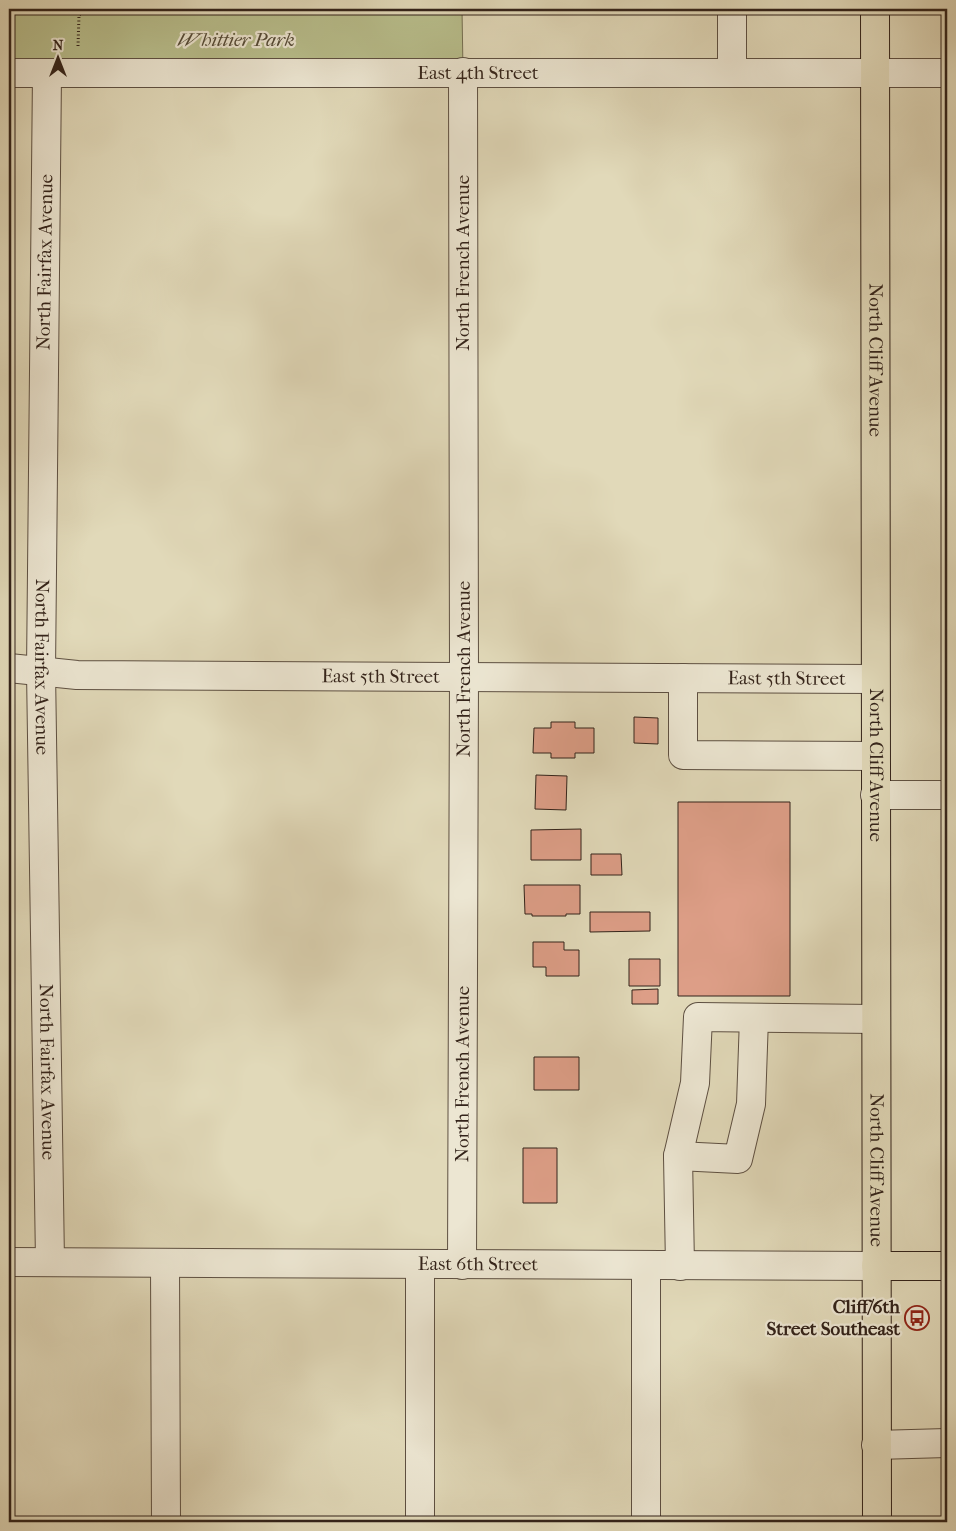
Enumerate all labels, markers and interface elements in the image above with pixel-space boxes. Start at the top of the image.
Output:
park label: Whittier Park [177,29,295,51]
north arrow [32,32,82,82]
text: N [53,37,64,54]
street label: East 4th Street [417,62,539,84]
street label: North Fairfax Avenue [32,174,58,350]
street label: North French Avenue [452,175,474,351]
street label: North Cliff Avenue [864,283,887,437]
street label: North Fairfax Avenue [30,579,53,755]
street label: North French Avenue [453,581,475,757]
street label: East 5th Street [321,665,440,688]
street label: East 5th Street [727,667,846,690]
street label: North Cliff Avenue [865,688,887,842]
street label: North Fairfax Avenue [35,984,59,1160]
street label: North French Avenue [451,986,474,1162]
street label: North Cliff Avenue [865,1093,888,1247]
street label: East 6th Street [418,1253,538,1275]
place label: Cliff/6th Street Southeast [766,1296,900,1340]
bus stop icon: Cliff/6th Street Southeast [904,1305,930,1331]

